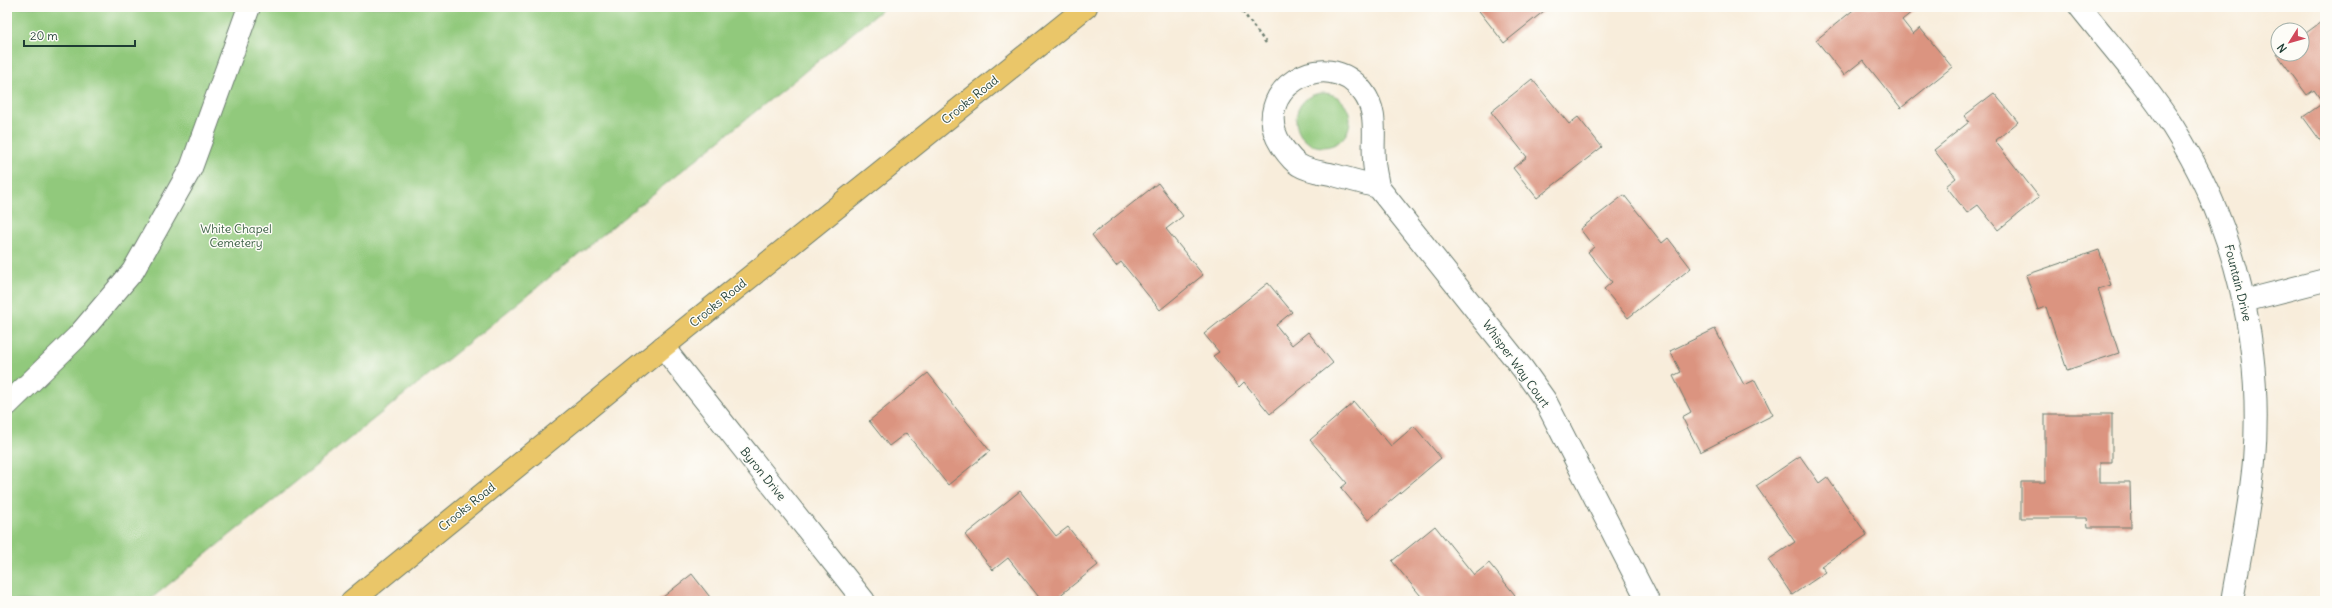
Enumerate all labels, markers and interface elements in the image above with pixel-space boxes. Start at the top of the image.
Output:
scale bar [24,22,135,48]
north arrow [2270,22,2310,62]
text: 20 m [30,28,58,43]
text: N [2274,41,2290,55]
street label: Crooks Road [938,72,1001,127]
park label: White Chapel Cemetery [200,221,272,250]
street label: Fountain Drive [2222,243,2255,323]
street label: Crooks Road [686,275,749,330]
street label: Whisper Way Court [1480,317,1553,410]
street label: Byron Drive [737,444,789,503]
street label: Crooks Road [435,479,498,534]

